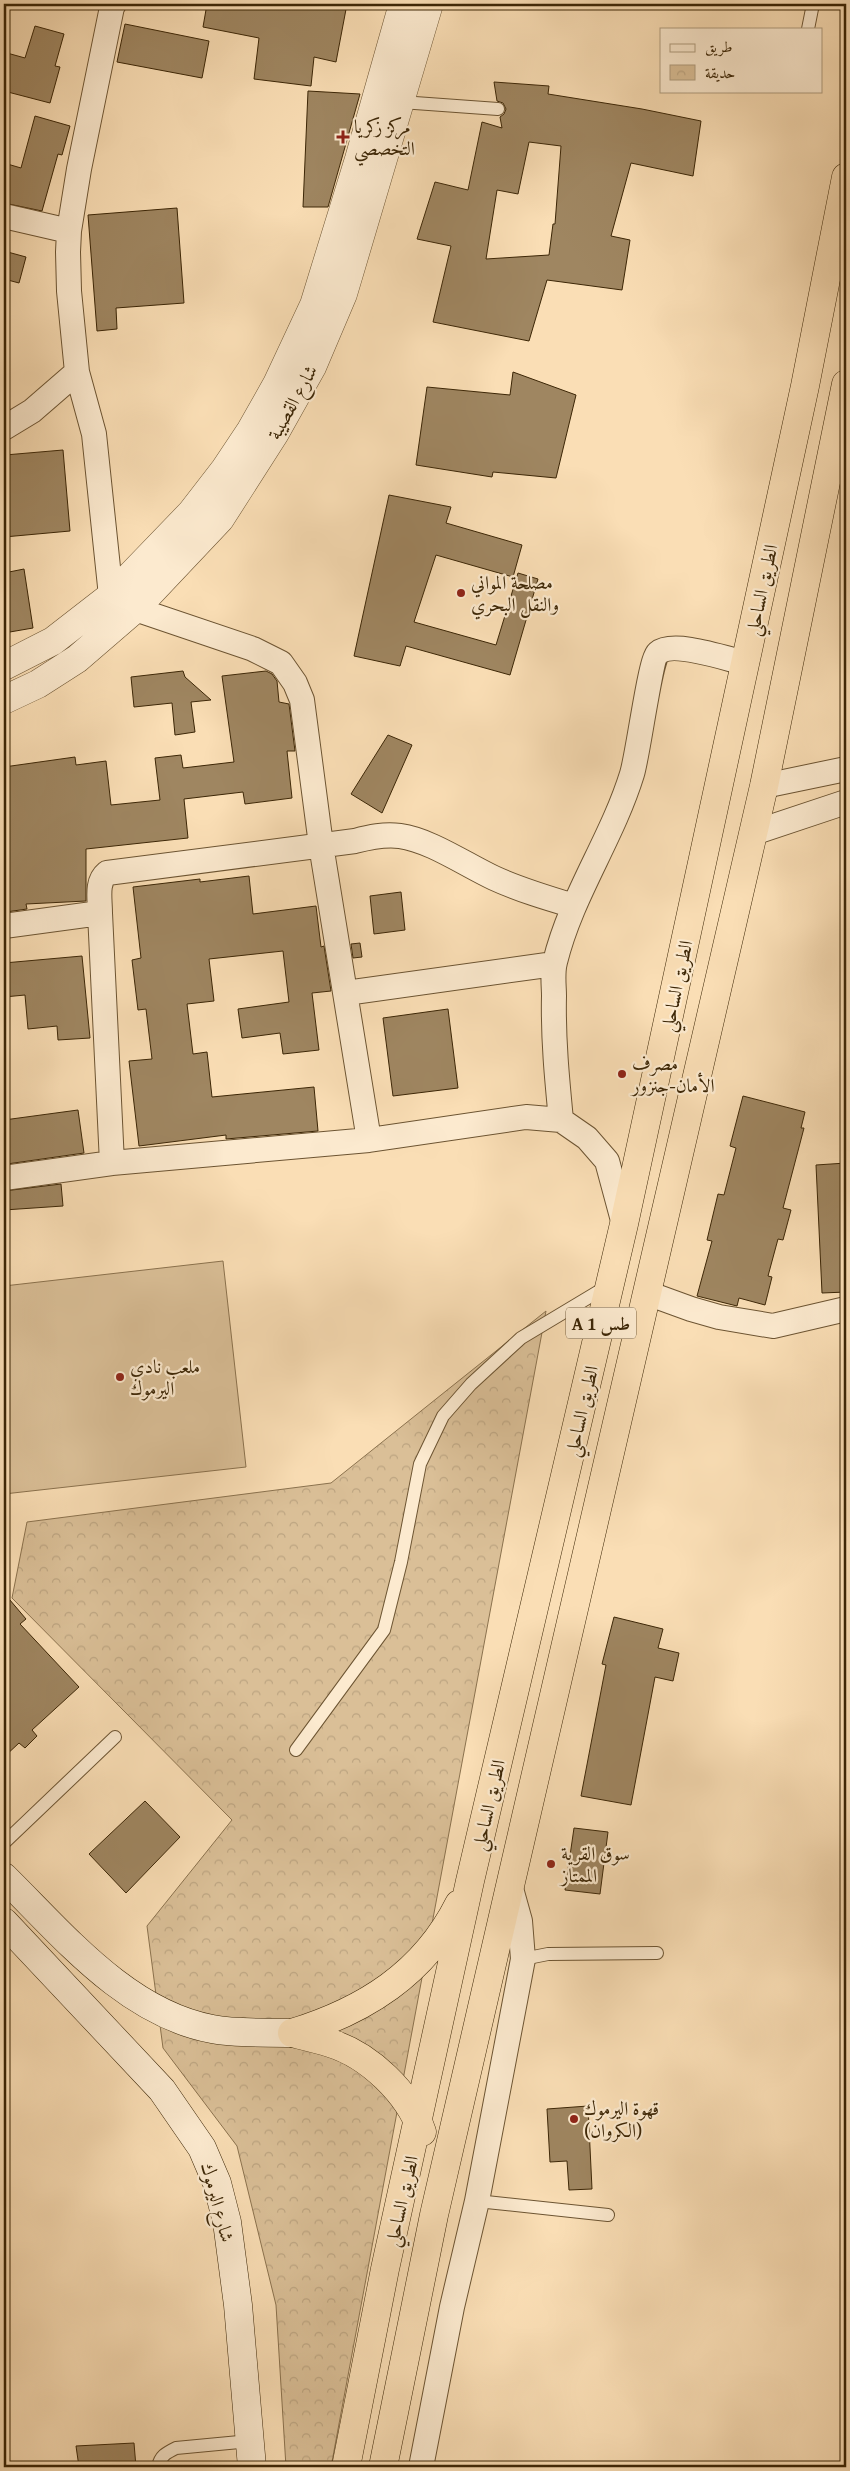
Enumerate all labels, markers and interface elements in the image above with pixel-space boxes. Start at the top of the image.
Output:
legend [660,28,822,92]
text: طريق [705,36,732,57]
text: حديقة [705,62,735,83]
place label: مركز زكريا التخصصي [354,112,415,166]
marker: مركز زكريا التخصصي [336,130,350,144]
street label: شارع القصيبة [260,359,326,446]
street label: الطريق الساحلي [738,542,789,639]
place label: مصلحة المواني والنقل البحري [471,568,559,620]
marker: مصلحة المواني والنقل البحري [455,587,467,599]
street label: الطريق الساحلي [653,938,704,1035]
place label: مصرف الأمان-جنزور [630,1049,715,1099]
marker: مصرف الأمان-جنزور [616,1068,628,1080]
road number: A 1 طس [566,1308,636,1339]
place label: ملعب نادي اليرموك [130,1352,200,1402]
street label: الطريق الساحلي [557,1363,610,1460]
marker: ملعب نادي اليرموك [114,1371,126,1383]
street label: الطريق الساحلي [464,1757,517,1854]
place label: سوق القرية الممتاز [559,1839,630,1889]
marker: سوق القرية الممتاز [545,1858,557,1870]
place label: قهوة اليرموك (الكروان) [584,2094,659,2144]
marker: قهوة اليرموك (الكروان) [568,2113,580,2125]
street label: الطريق الساحلي [377,2153,430,2250]
street label: شارع اليرموك [192,2159,242,2245]

